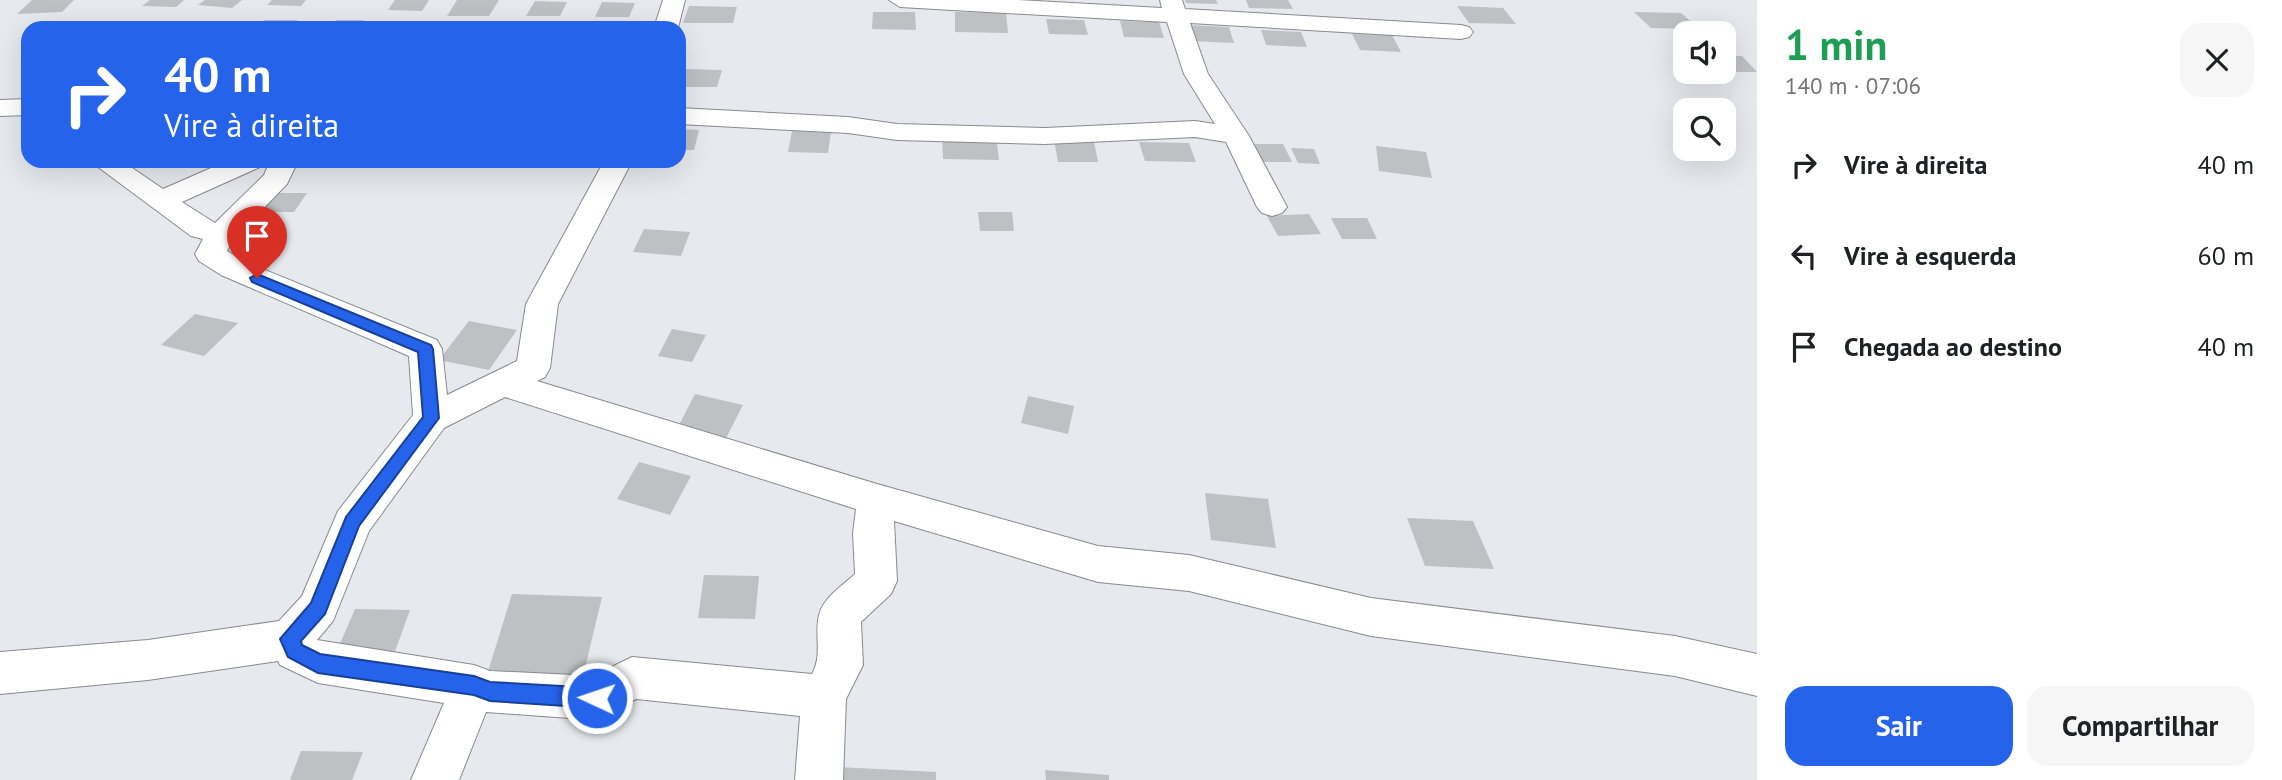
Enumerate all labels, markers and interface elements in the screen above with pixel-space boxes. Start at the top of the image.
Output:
text: 1 min [1785,17,1887,72]
map controls [1673,21,1736,161]
button: sound [1673,21,1736,84]
button: close [2180,23,2254,97]
text: 40 m [164,42,271,106]
icon: right [49,49,140,140]
text: 140 m · 07:06 [1785,71,1921,100]
button: search [1673,98,1736,161]
text: Vire à direita [164,104,339,146]
icon: right [1785,146,1823,184]
text: Vire à direita [1844,148,1987,181]
text: 40 m [2198,148,2254,181]
pin [227,206,287,278]
icon: arrive [238,217,276,255]
icon: left [1785,237,1823,275]
text: Vire à esquerda [1844,239,2016,272]
text: 60 m [2198,239,2254,272]
icon: arrive [1785,328,1823,366]
text: Chegada ao destino [1844,330,2062,363]
text: 40 m [2198,330,2254,363]
position arrow [560,661,634,735]
button: Sair [1785,686,2013,766]
button: Compartilhar [2027,686,2254,766]

